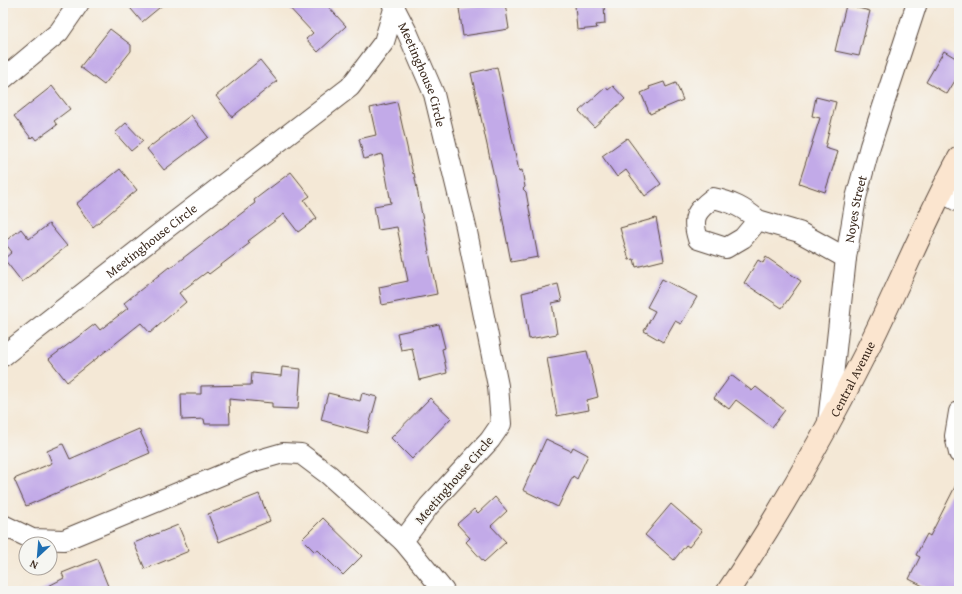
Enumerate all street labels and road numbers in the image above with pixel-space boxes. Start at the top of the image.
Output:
street label: Meetinghouse Circle [394,18,451,129]
street label: Noyes Street [839,173,871,244]
street label: Meetinghouse Circle [101,199,201,282]
street label: Central Avenue [825,338,880,420]
street label: Meetinghouse Circle [410,432,498,528]

